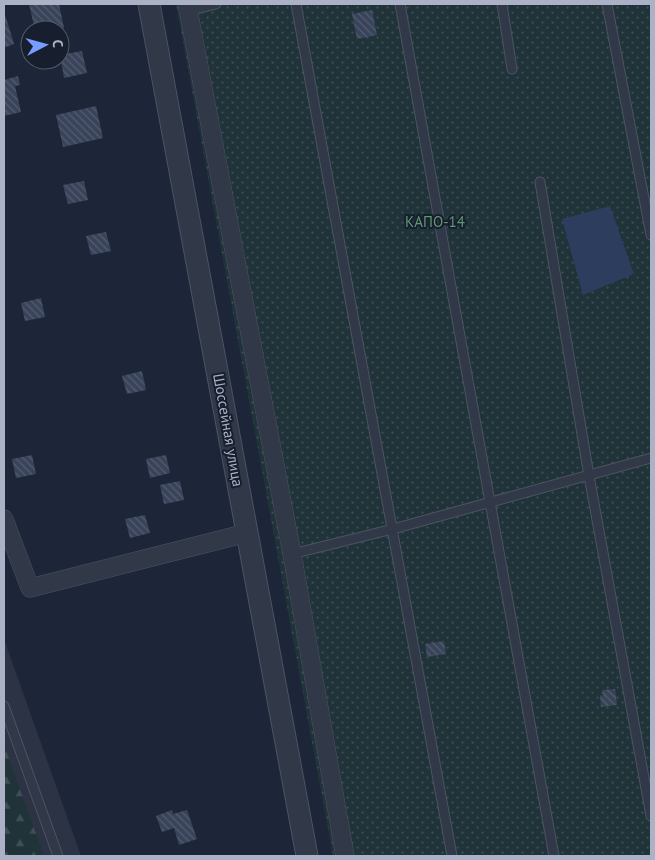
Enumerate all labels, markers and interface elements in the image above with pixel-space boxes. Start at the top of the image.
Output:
north arrow [20,20,70,70]
text: С [49,39,67,49]
park label: КАПО-14 [405,212,465,231]
street label: Шоссейная улица [209,372,248,488]

